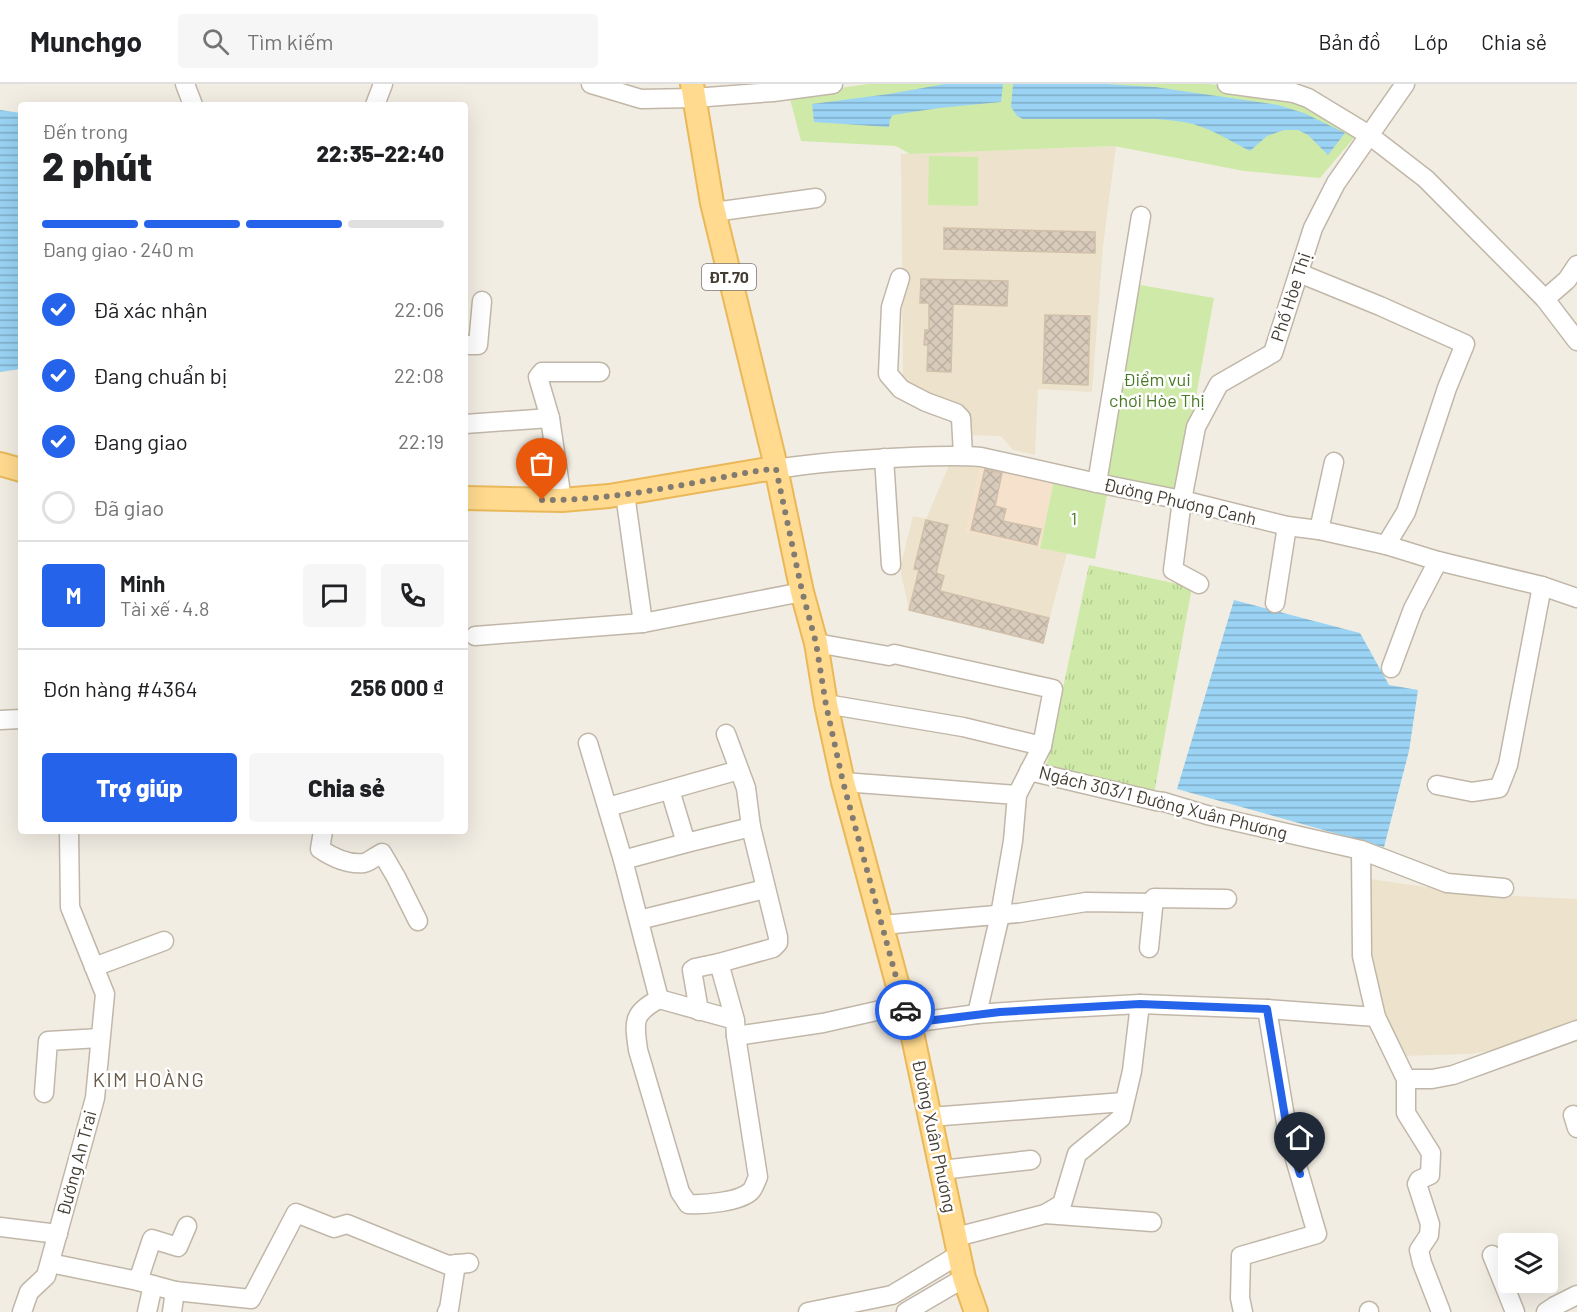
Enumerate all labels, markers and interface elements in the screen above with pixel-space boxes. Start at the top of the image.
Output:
search box [178,14,598,68]
text: Munchgo [30,24,142,58]
icon: search [199,25,232,58]
text: Tìm kiếm [247,28,333,54]
text: Bản đồ [1319,29,1381,54]
text: Lớp [1414,29,1448,54]
text: Chia sẻ [1481,29,1547,54]
text: Đến trong [42,119,128,143]
text: 22:35–22:40 [317,140,444,166]
text: 2 phút [42,142,152,189]
text: Đang giao · 240 m [42,237,194,261]
street label: Phố Hòe Thị [1265,249,1315,344]
road number: ĐT.70 [702,264,756,290]
icon: check [42,293,75,326]
text: Đã xác nhận [93,296,208,322]
text: 22:06 [394,297,444,321]
icon: check [42,359,75,392]
text: Đang chuẩn bị [93,362,227,388]
text: 22:08 [394,363,444,387]
park label: Điểm vui chơi Hòe Thị [1109,368,1205,411]
icon: check [42,425,75,458]
text: Đang giao [93,428,188,454]
text: 22:19 [398,429,444,453]
pin [516,438,567,500]
icon: bag [525,447,558,480]
street label: Đường Phương Canh [1102,473,1259,529]
text: Đã giao [93,494,164,520]
park label: 1 [1071,507,1077,529]
button: chat [303,564,366,627]
button: phone [381,564,444,627]
text: Minh [120,570,165,596]
text: M [66,582,81,608]
text: Tài xế · 4.8 [120,596,209,620]
text: 256 000 ₫ [350,674,444,700]
text: Đơn hàng #4364 [42,675,198,701]
button: Trợ giúp [42,753,237,822]
button: Chia sẻ [249,753,444,822]
street label: Ngách 303/1 Đường Xuân Phương [1037,760,1290,844]
courier [875,980,935,1040]
icon: car [889,994,922,1027]
street label: Đường Xuân Phương [908,1057,962,1214]
district label: KIM HOÀNG [93,1067,205,1091]
street label: Đường An Trai [51,1108,101,1218]
pin [1274,1112,1325,1174]
icon: home [1283,1121,1316,1154]
map controls [1498,1233,1558,1293]
button: layers [1498,1233,1558,1293]

